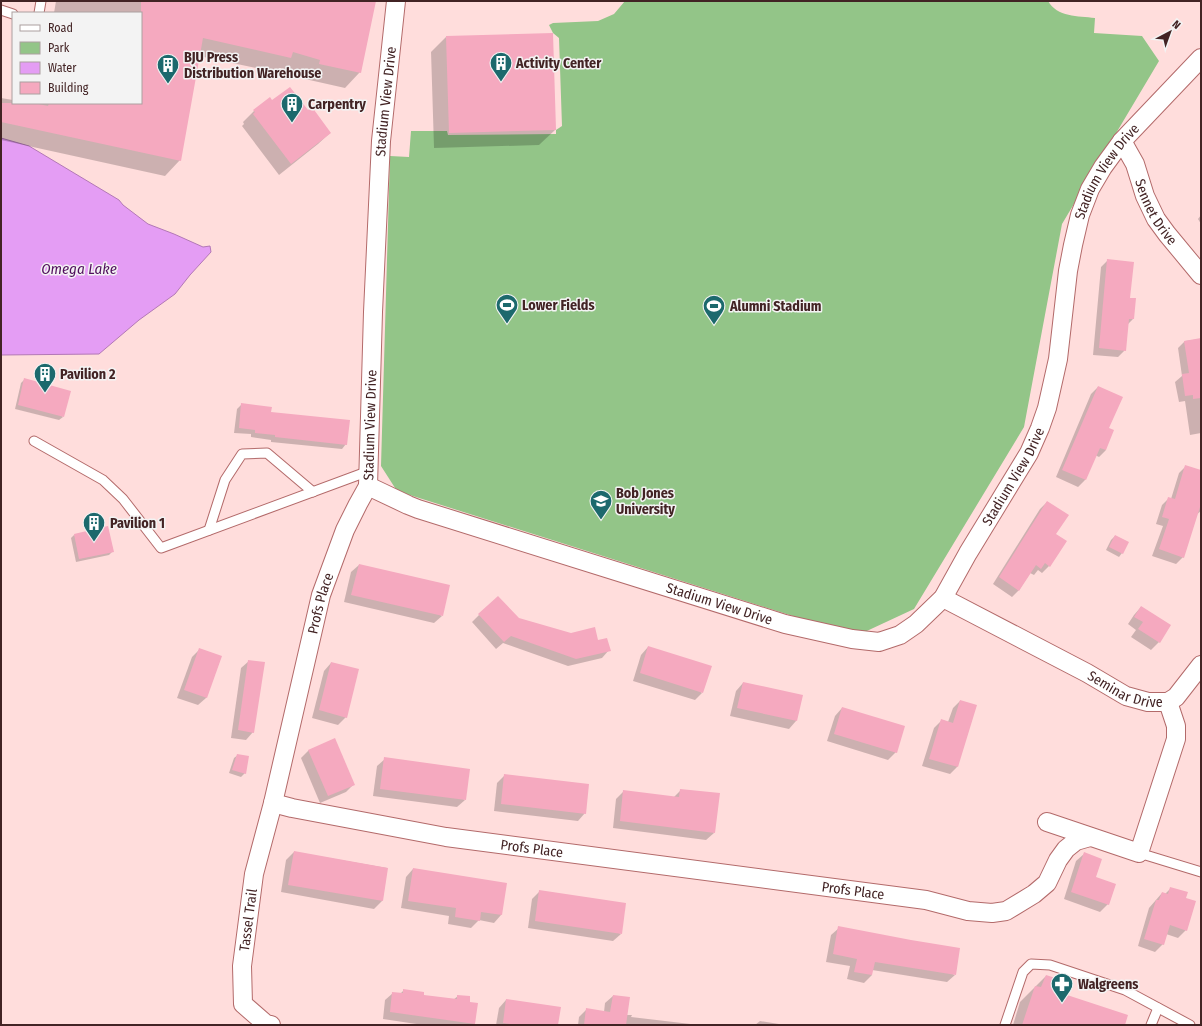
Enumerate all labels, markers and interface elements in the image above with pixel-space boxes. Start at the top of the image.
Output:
legend [12,12,142,104]
north arrow [1150,12,1190,52]
text: N [1169,18,1183,32]
text: Road [48,21,73,35]
text: Park [48,41,70,55]
street label: Stadium View Drive [372,46,400,157]
place label: BJU Press Distribution Warehouse [184,49,321,82]
building icon: Activity Center [488,50,514,83]
building icon: BJU Press Distribution Warehouse [155,52,181,85]
place label: Activity Center [515,55,602,72]
text: Water [48,61,77,75]
text: Building [48,81,89,95]
building icon: Carpentry [279,91,305,124]
place label: Carpentry [308,96,366,113]
street label: Stadium View Drive [1071,120,1143,221]
street label: Sennet Drive [1132,177,1181,248]
water label: Omega Lake [41,260,117,278]
sports icon: Lower Fields [494,292,520,325]
sports icon: Alumni Stadium [701,293,727,326]
place label: Lower Fields [522,297,595,314]
place label: Alumni Stadium [729,298,822,315]
building icon: Pavilion 2 [32,361,58,394]
place label: Pavilion 2 [60,366,116,383]
street label: Stadium View Drive [360,369,380,480]
street label: Stadium View Drive [978,425,1048,529]
place label: Bob Jones University [616,485,675,518]
school or university icon: Bob Jones University [588,488,614,521]
building icon: Pavilion 1 [81,510,107,543]
place label: Pavilion 1 [110,515,165,532]
street label: Profs Place [304,570,337,636]
street label: Stadium View Drive [664,579,775,628]
street label: Seminar Drive [1085,667,1163,711]
street label: Profs Place [500,836,564,861]
street label: Profs Place [821,878,885,903]
street label: Tassel Trail [236,887,261,952]
pharmacy icon: Walgreens [1049,971,1075,1004]
place label: Walgreens [1078,976,1138,993]

